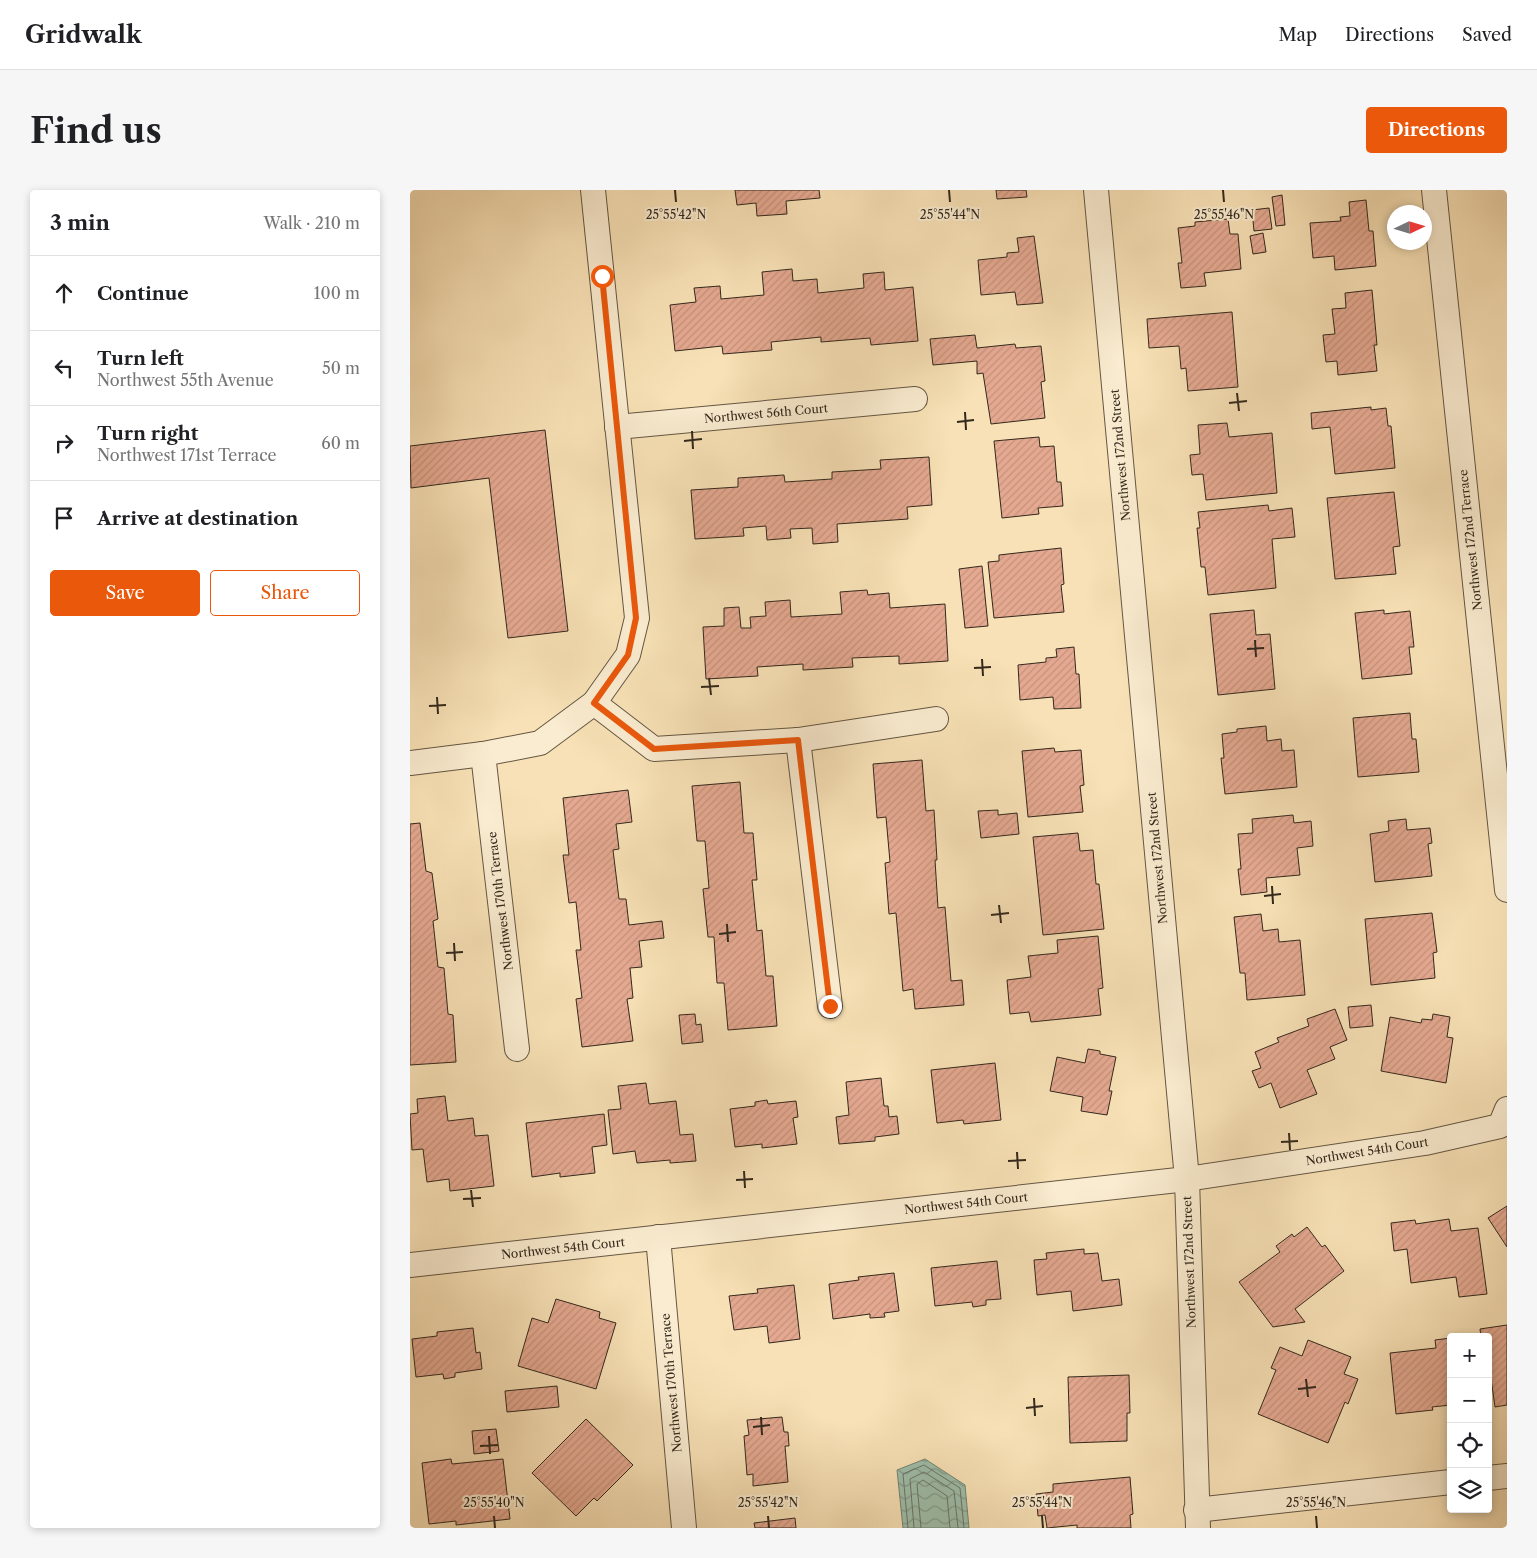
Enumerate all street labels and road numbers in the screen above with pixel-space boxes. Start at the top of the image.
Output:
street label: Northwest 172nd Street [1107,388,1133,522]
street label: Northwest 56th Court [703,400,829,426]
street label: Northwest 172nd Terrace [1455,468,1485,611]
street label: Northwest 172nd Street [1144,791,1170,925]
street label: Northwest 170th Terrace [484,831,516,971]
street label: Northwest 54th Court [1305,1134,1430,1168]
street label: Northwest 54th Court [904,1189,1029,1217]
street label: Northwest 172nd Street [1179,1195,1199,1328]
street label: Northwest 54th Court [501,1234,626,1262]
street label: Northwest 170th Terrace [657,1313,685,1453]

